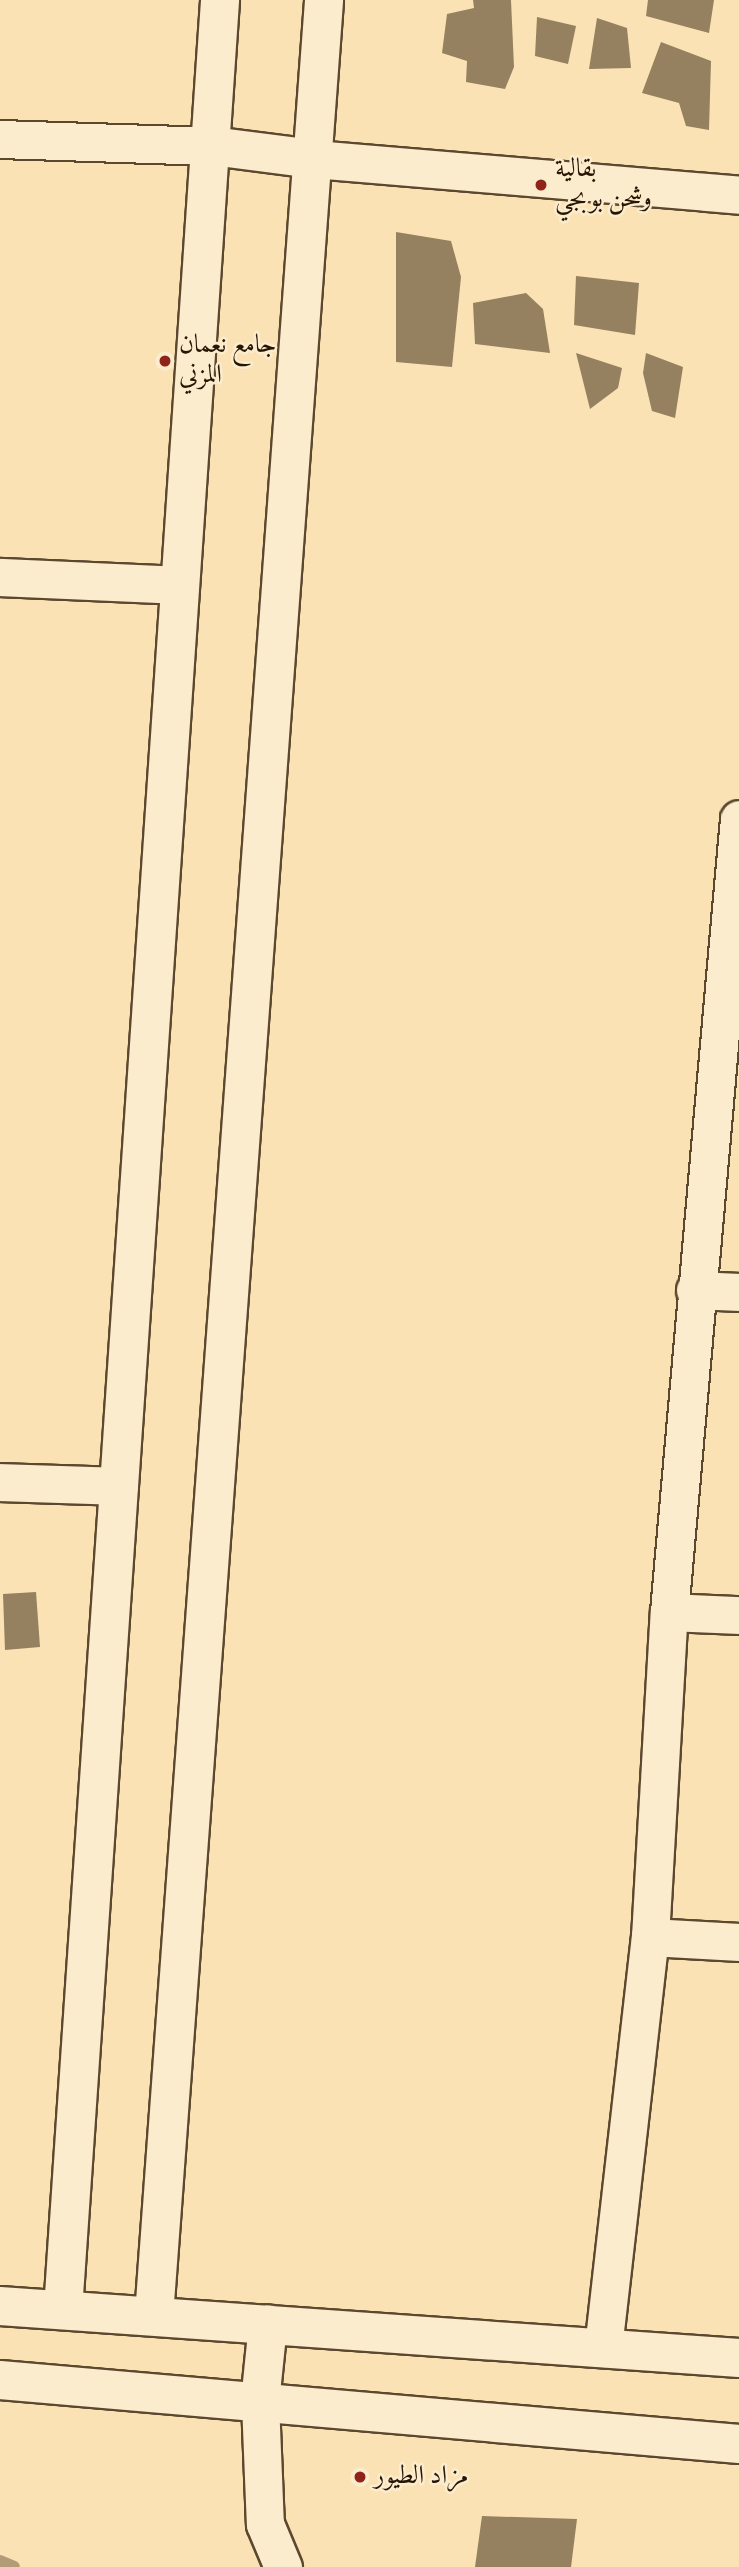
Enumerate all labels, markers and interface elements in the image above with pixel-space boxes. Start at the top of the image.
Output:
place label: بقالية وشحن بوبجي [555,154,652,216]
marker: بقالية وشحن بوبجي [533,177,549,193]
place label: جامع نعمان المزني [179,330,276,392]
marker: جامع نعمان المزني [157,353,173,369]
place label: مزاد الطيور [374,2461,468,2493]
marker: مزاد الطيور [352,2469,368,2485]

